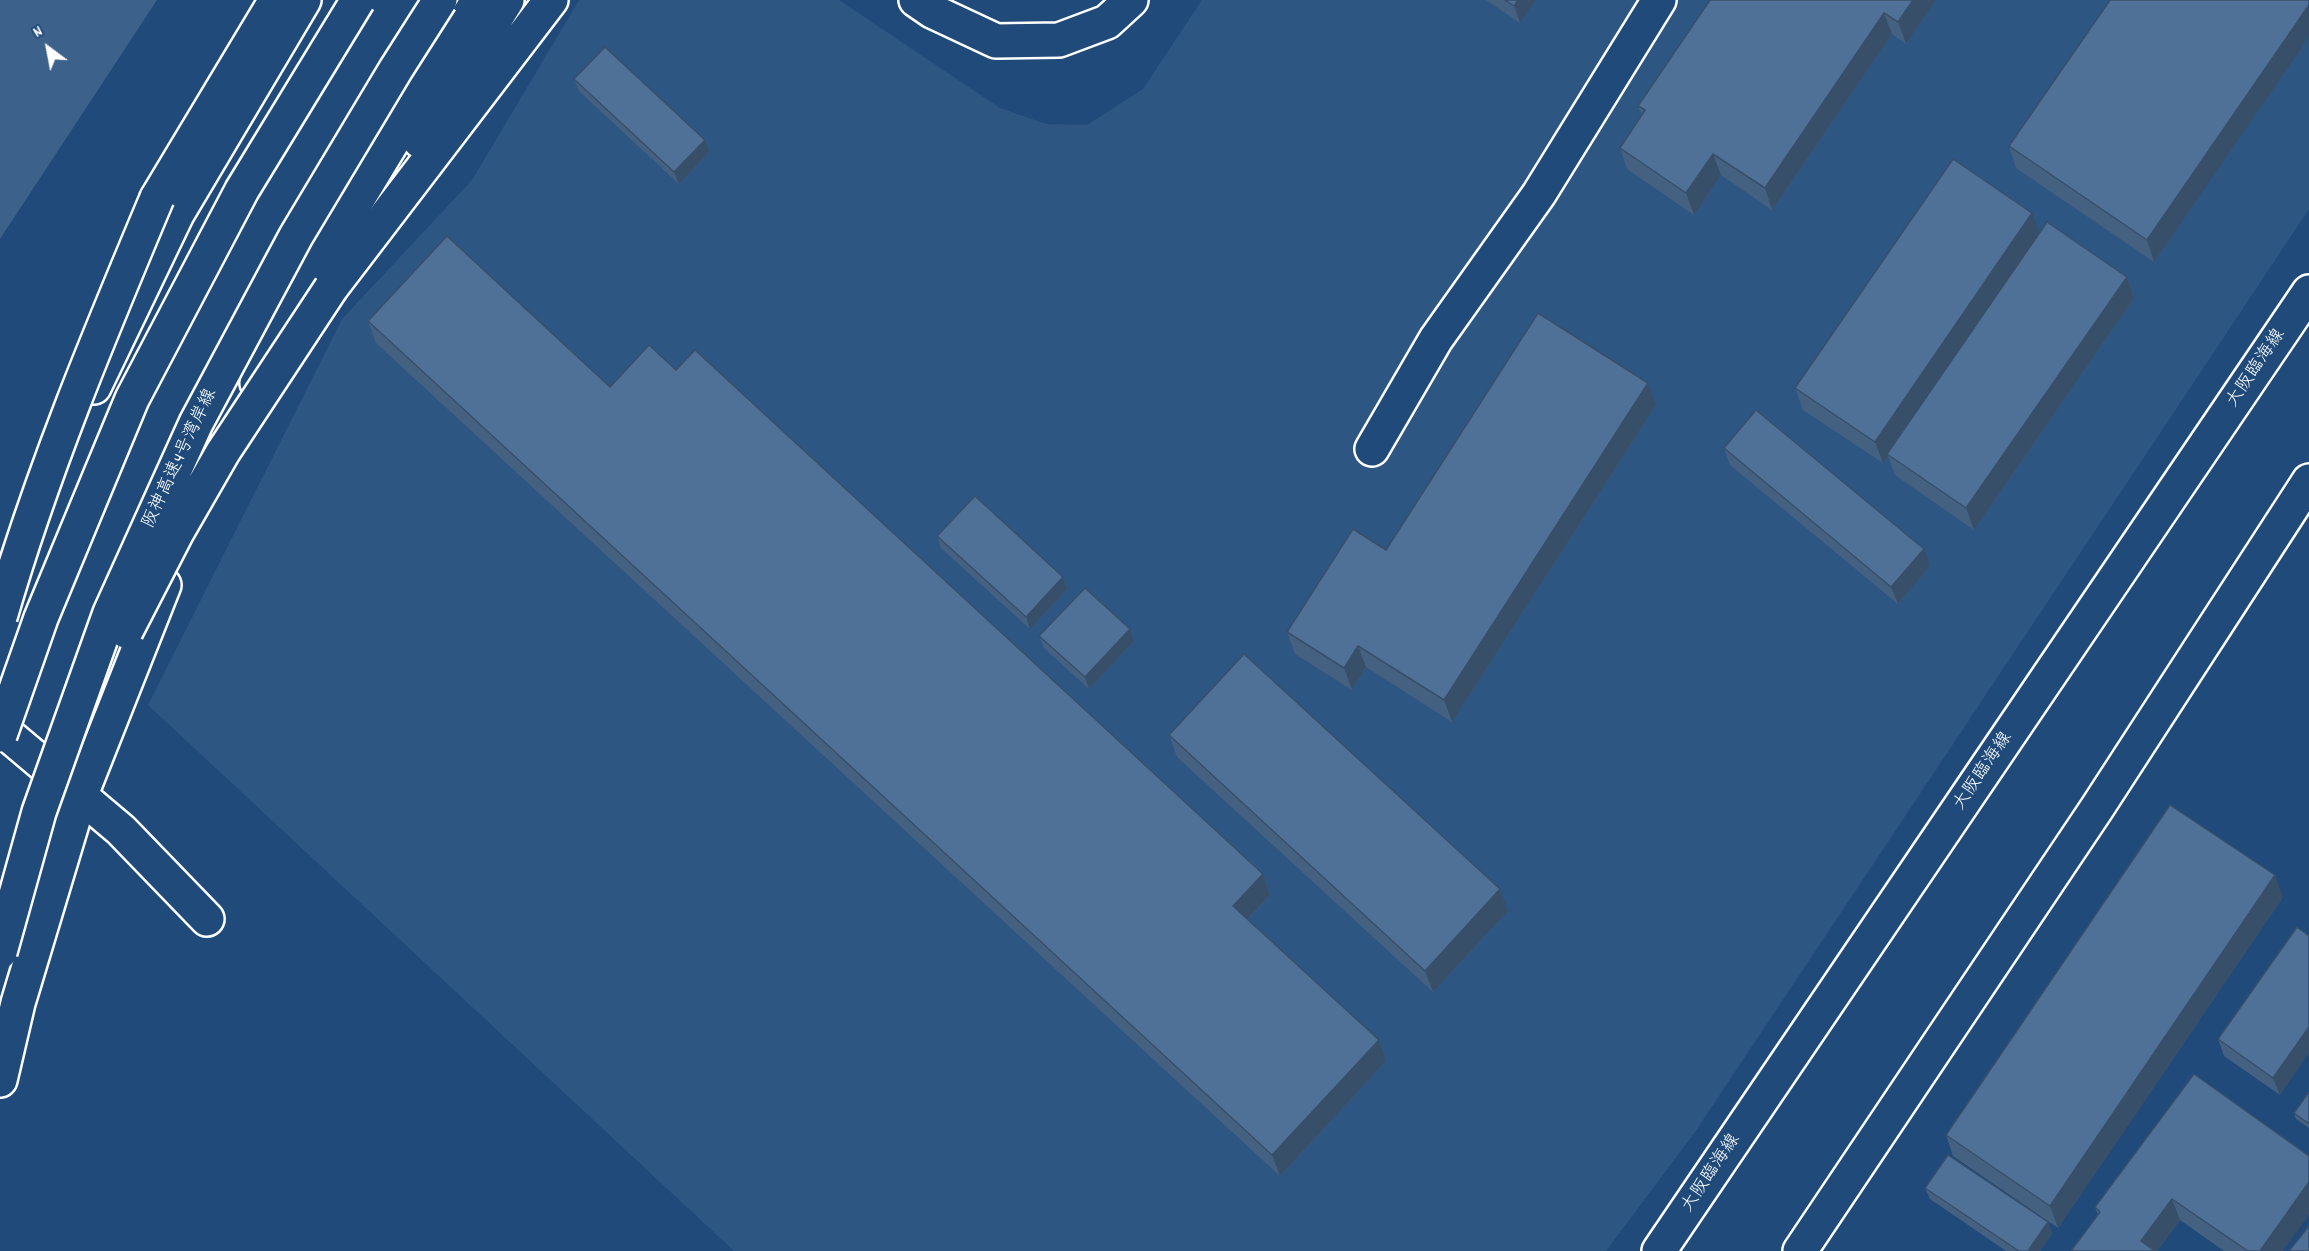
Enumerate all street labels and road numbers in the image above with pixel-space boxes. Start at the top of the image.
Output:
street label: 大阪臨海線 [2223,326,2291,412]
street label: 阪神高速4号湾岸線 [139,386,223,532]
street label: 大阪臨海線 [1950,729,2018,815]
street label: 大阪臨海線 [1678,1131,1746,1217]

